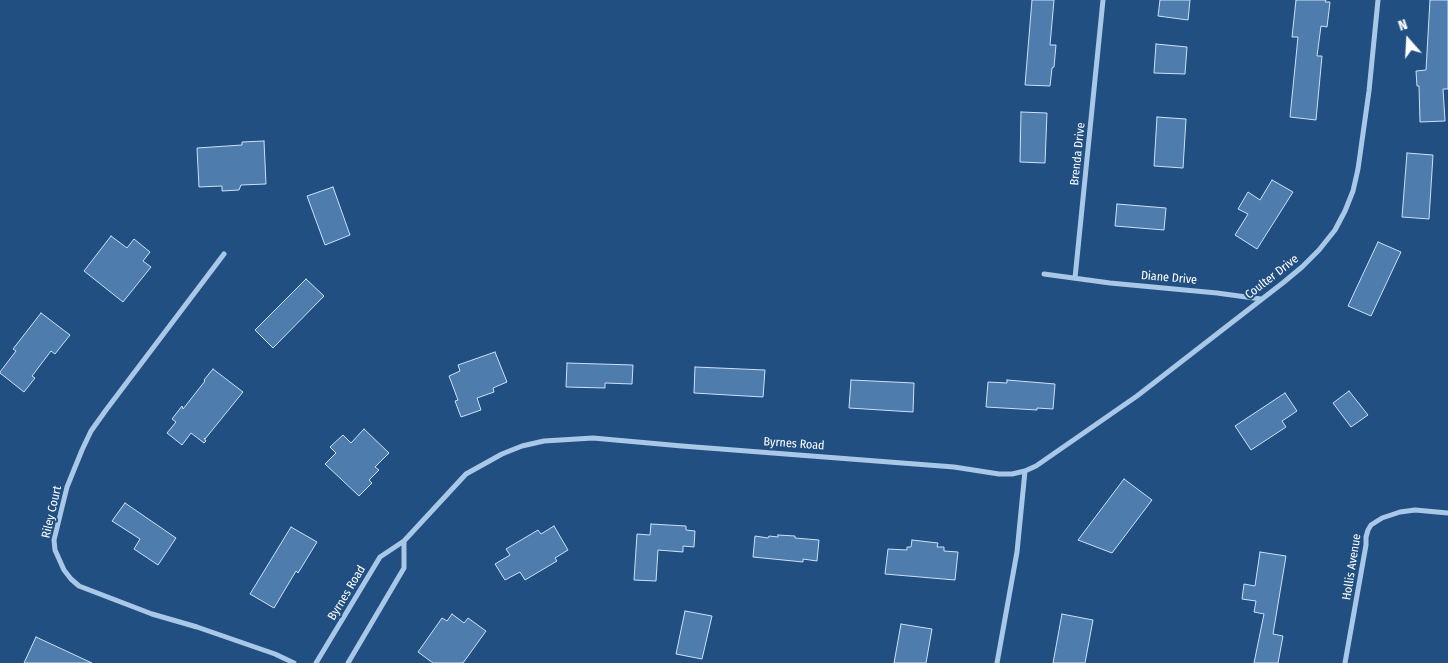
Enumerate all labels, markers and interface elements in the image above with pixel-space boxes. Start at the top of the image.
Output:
north arrow [1383,15,1433,65]
text: N [1396,16,1410,35]
street label: Brenda Drive [1068,122,1088,186]
street label: Coulter Drive [1242,252,1302,302]
street label: Diane Drive [1140,268,1198,288]
street label: Byrnes Road [763,435,825,453]
street label: Riley Court [39,484,65,540]
street label: Hollis Avenue [1340,533,1364,601]
street label: Byrnes Road [325,563,369,623]

